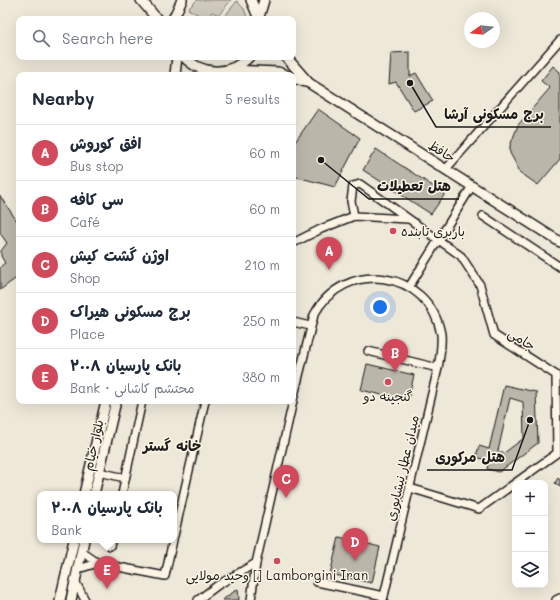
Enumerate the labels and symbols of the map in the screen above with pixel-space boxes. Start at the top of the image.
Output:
north arrow [464,12,500,48]
callout: برج مسکونی آرشا [436,101,551,127]
text: برج مسکونی آرشا [444,104,544,124]
street label: حافظ [426,136,459,165]
callout: هتل تعطیلات [369,173,459,199]
text: هتل تعطیلات [377,176,451,195]
place label: باربری تابنده [401,222,465,240]
marker: باربری تابنده [388,226,398,236]
pin: A [316,237,342,270]
your location [370,297,390,317]
street label: جامی [504,324,539,355]
pin: B [382,339,408,372]
marker: گنجینه دو [383,377,393,387]
place label: گنجینه دو [362,387,413,405]
street label: میدان عطار نیشابوری [381,413,423,523]
street label: بلوار خیام [78,418,110,473]
district label: خانه گستر [141,436,201,455]
callout: هتل مرکوری [427,444,512,470]
text: هتل مرکوری [435,447,505,466]
pin: C [273,465,299,498]
pin: D [342,528,368,561]
pin: E [94,556,120,589]
marker: وحید مولایی [] Lamborgini Iran [272,556,282,566]
place label: وحید مولایی [] Lamborgini Iran [186,566,368,585]

